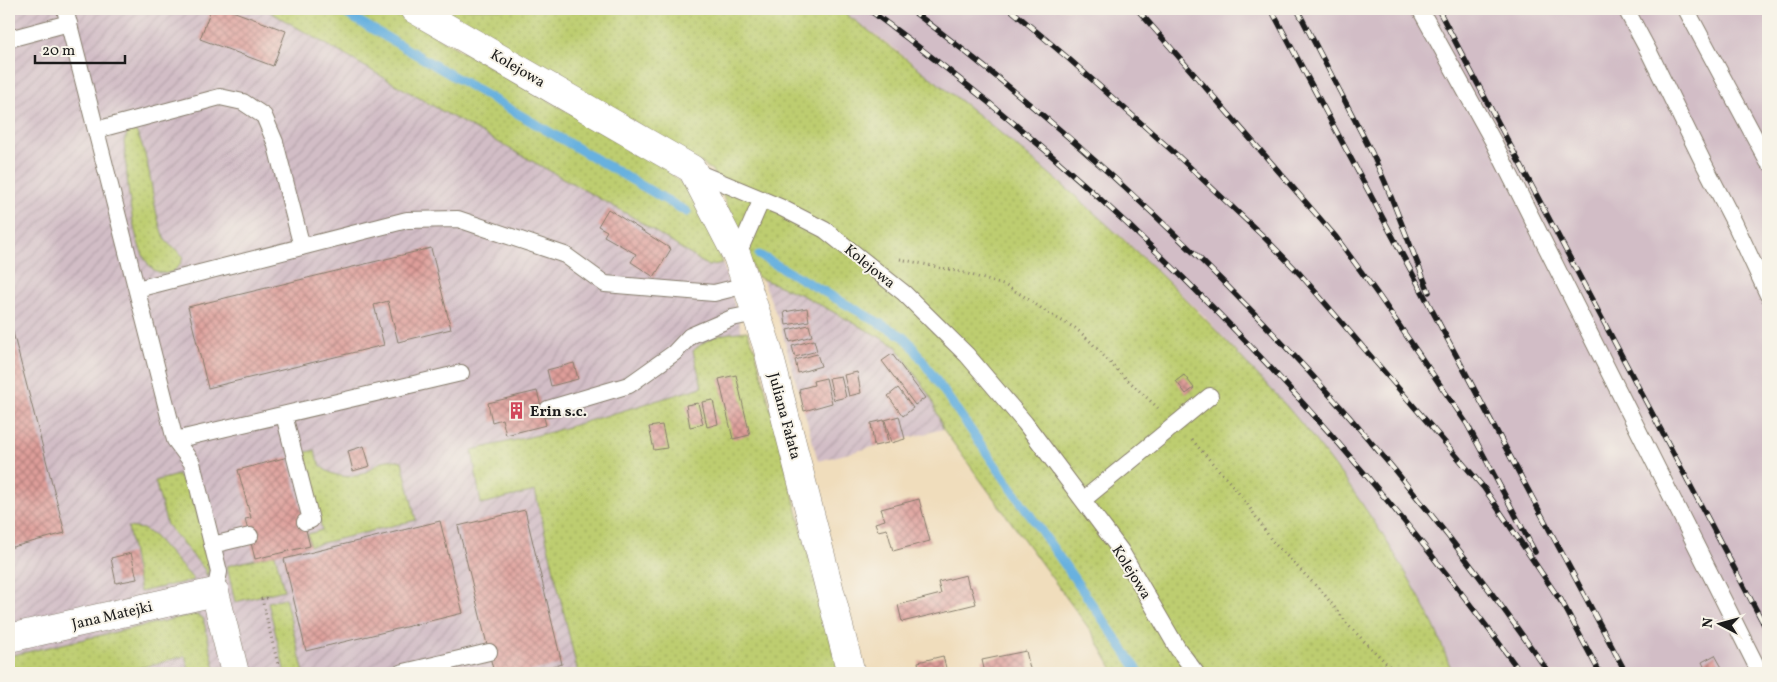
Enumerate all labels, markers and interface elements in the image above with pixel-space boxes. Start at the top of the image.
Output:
scale bar [35,32,125,64]
text: 20 m [42,41,75,62]
street label: Kolejowa [486,45,549,93]
street label: Kolejowa [839,240,899,294]
street label: Juliana Fałata [762,371,805,462]
building icon: Erin s.c. [506,401,526,421]
place label: Erin s.c. [530,402,587,423]
street label: Kolejowa [1106,542,1156,604]
street label: Jana Matejki [70,597,155,636]
north arrow [1694,600,1744,650]
text: N [1699,617,1719,629]

